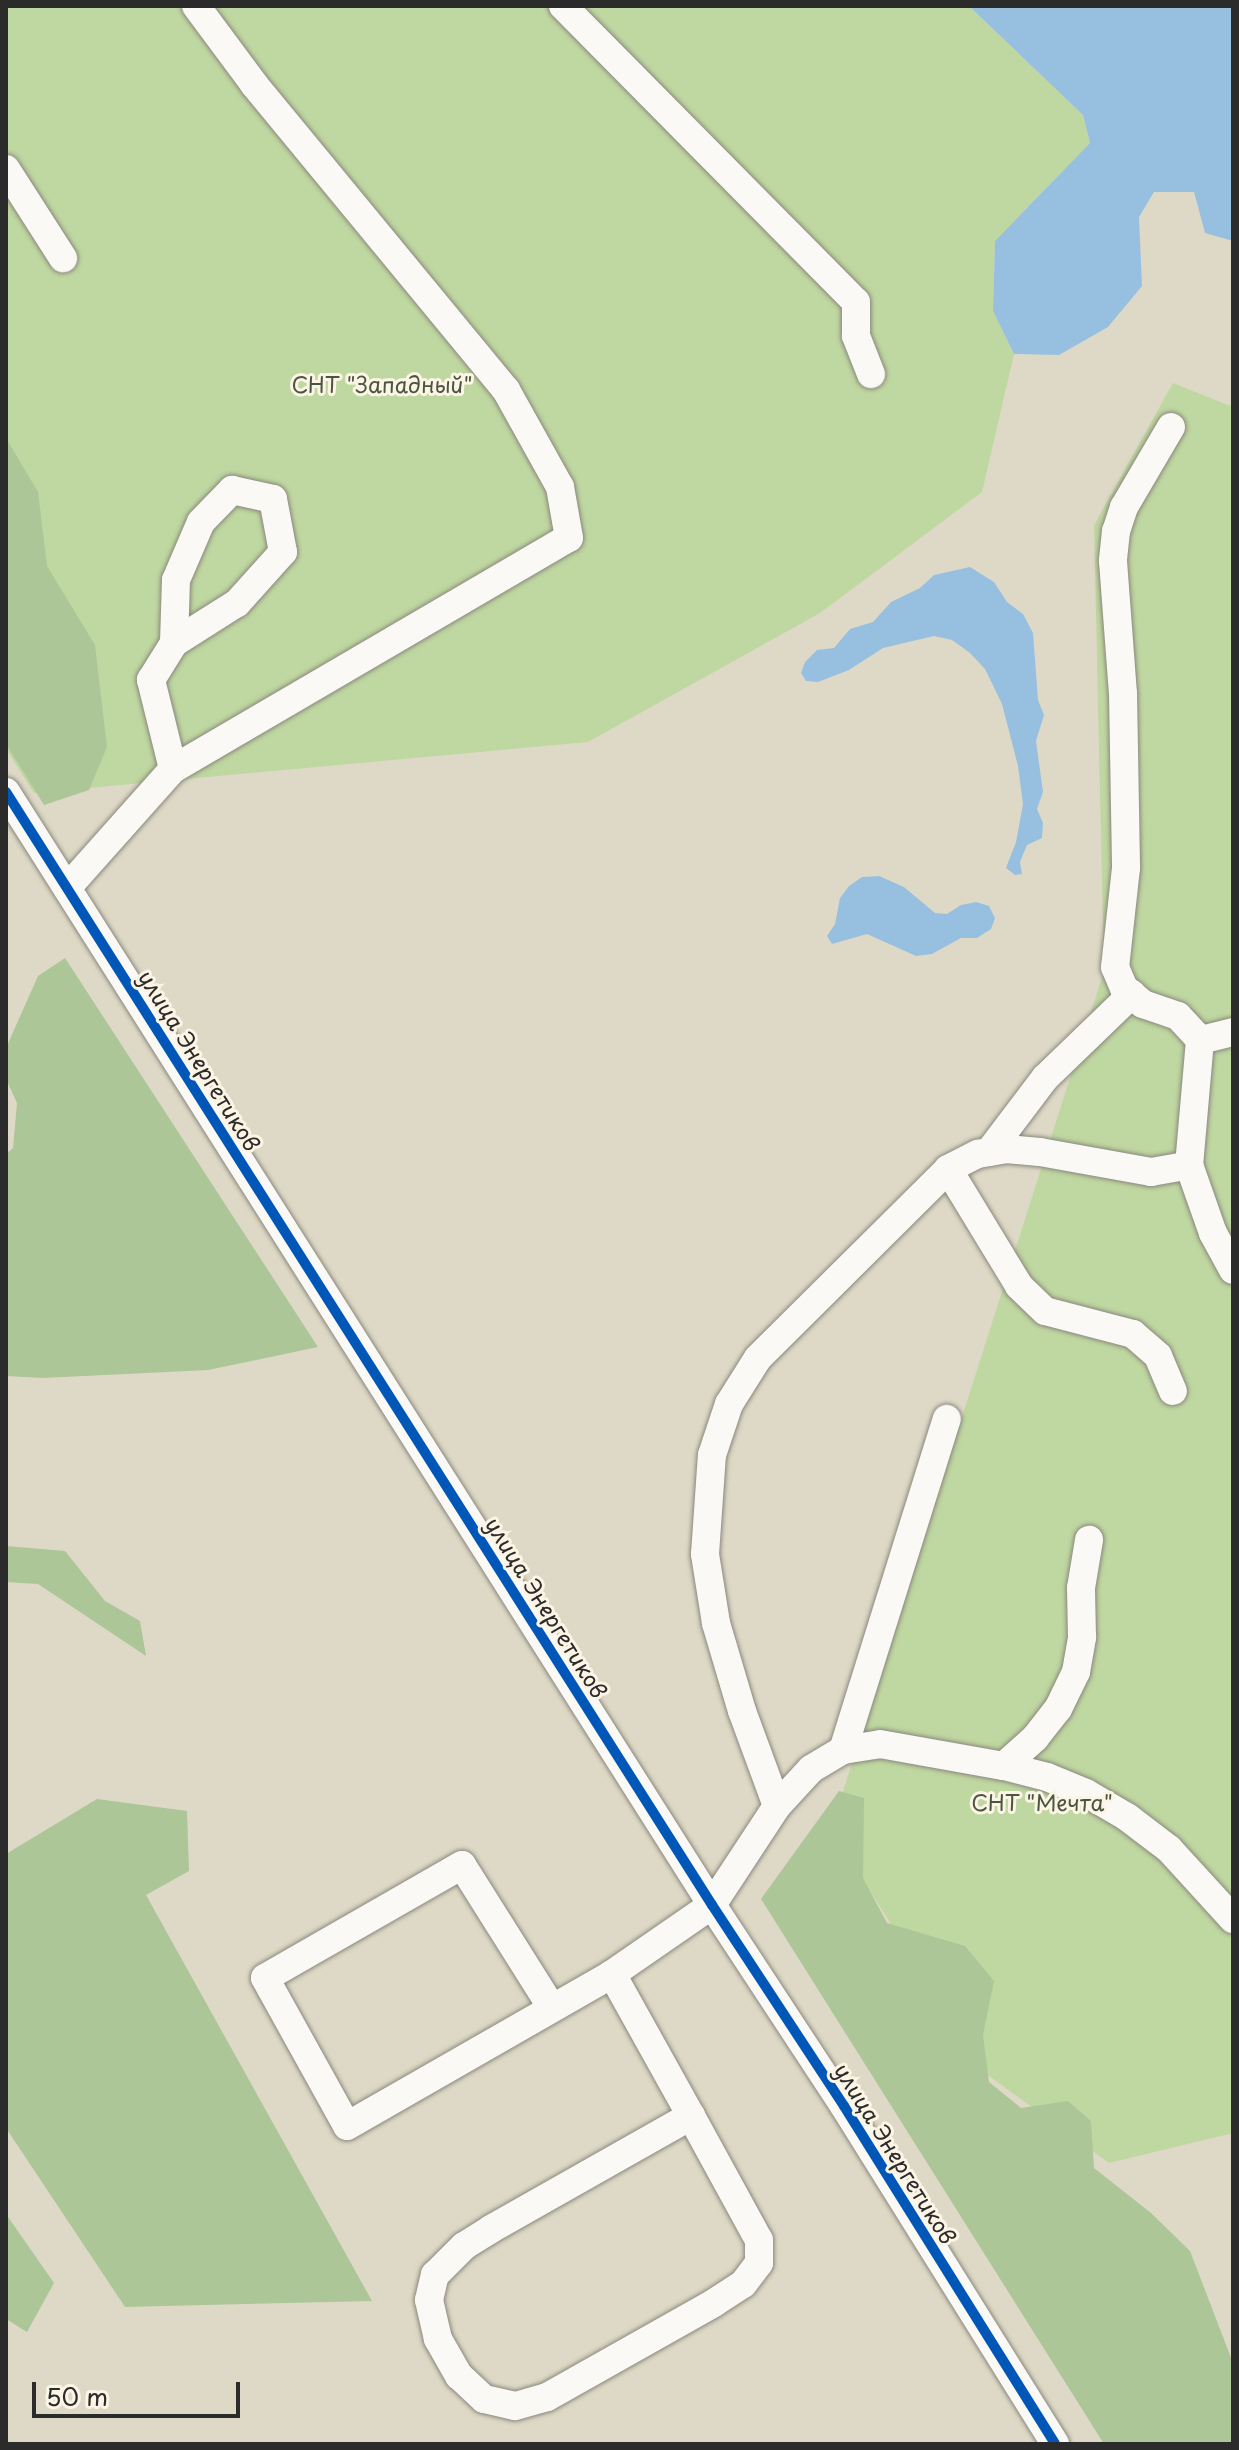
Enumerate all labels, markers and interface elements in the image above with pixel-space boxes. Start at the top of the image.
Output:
park label: СНТ "Западный" [291,371,473,397]
street label: улица Энергетиков [133,964,267,1156]
street label: улица Энергетиков [480,1511,614,1703]
park label: СНТ "Мечта" [971,1789,1113,1815]
street label: улица Энергетиков [829,2057,963,2249]
scale bar [36,2366,244,2416]
text: 50 m [46,2378,108,2414]

